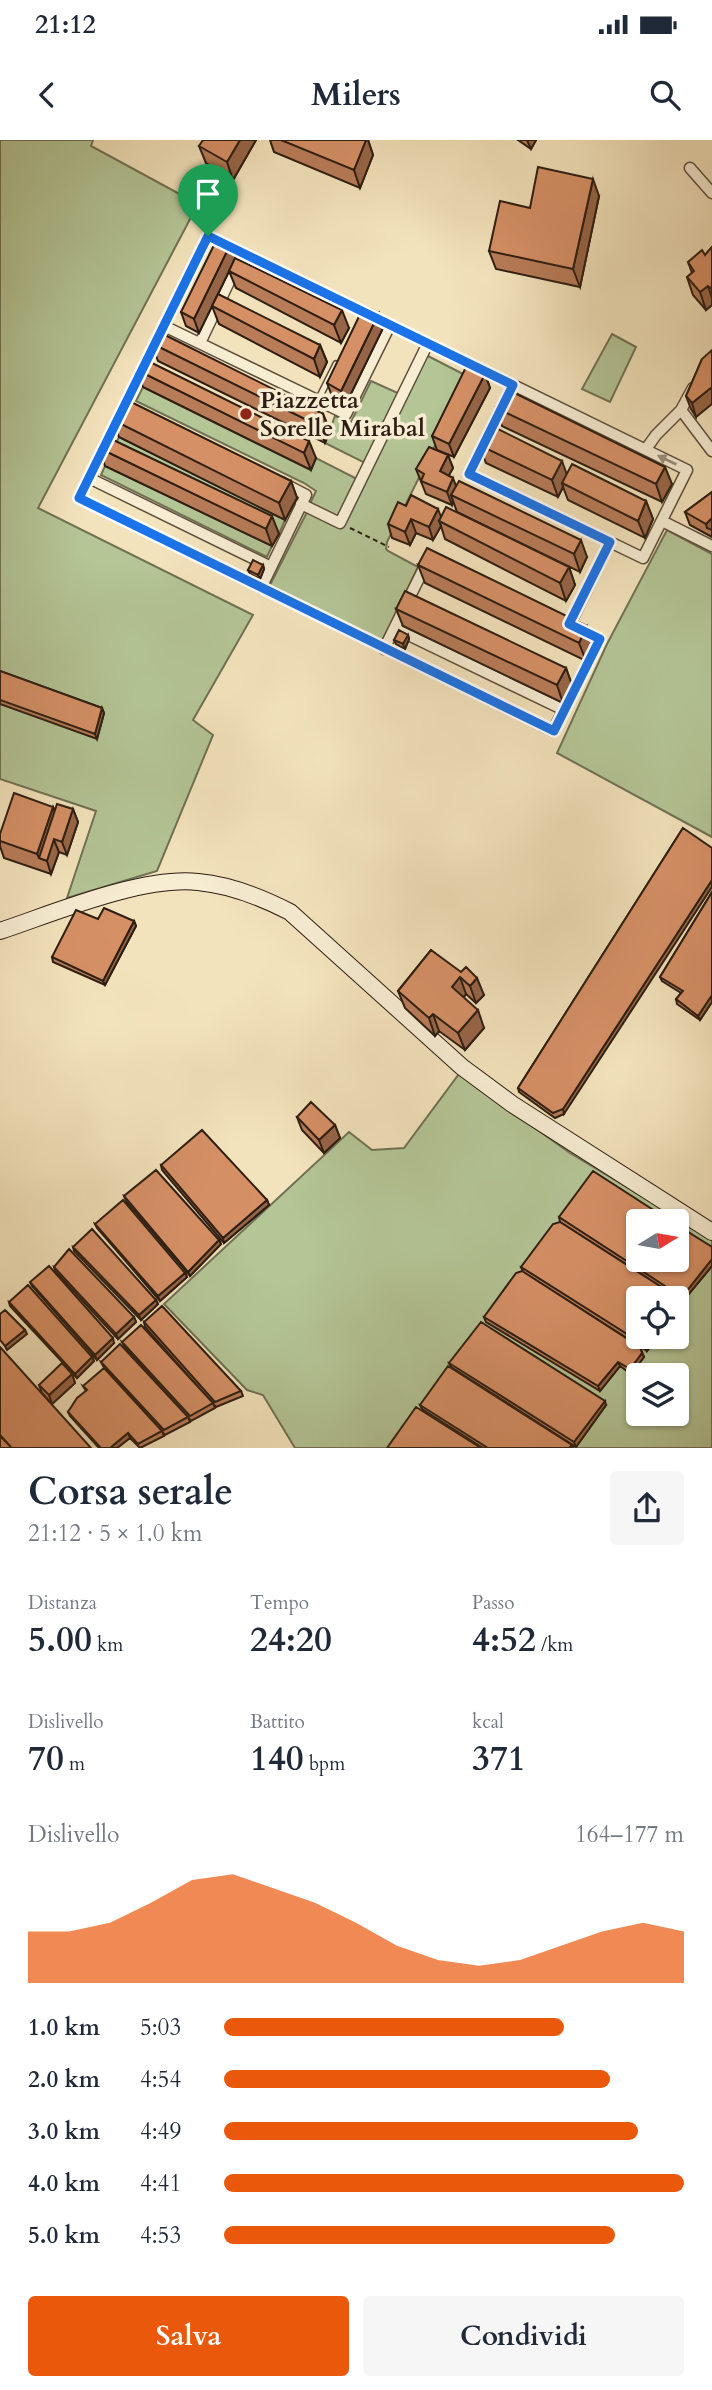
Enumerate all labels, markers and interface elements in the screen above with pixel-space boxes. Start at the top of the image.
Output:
text: 21:12 [35,7,96,42]
text: Milers [311,73,401,117]
icon: back [28,76,66,114]
icon: search [646,76,684,114]
pin [178,164,238,236]
icon: arrive [189,175,227,213]
place label: Piazzetta Sorelle Mirabal [260,384,425,445]
marker: Piazzetta Sorelle Mirabal [238,406,254,422]
one-way arrow [657,454,677,465]
north arrow [626,1209,690,1272]
map controls [626,1209,689,1426]
button: locate [626,1286,689,1349]
button: layers [626,1363,689,1426]
text: Corsa serale [28,1466,233,1518]
button: share [610,1471,684,1545]
text: 21:12 · 5 × 1.0 km [28,1518,202,1549]
text: Distanza [28,1590,97,1616]
text: Tempo [250,1590,309,1616]
text: Passo [472,1590,514,1616]
text: 5.00 [28,1616,92,1664]
text: 24:20 [250,1616,332,1664]
text: 4:52 [472,1616,536,1664]
text: km [92,1632,123,1658]
text: /km [536,1632,573,1658]
text: Dislivello [28,1709,104,1735]
text: Battito [250,1709,305,1735]
text: kcal [472,1709,504,1735]
text: 70 [28,1735,64,1783]
text: 140 [250,1735,304,1783]
text: 371 [472,1735,526,1783]
text: m [64,1751,85,1777]
text: bpm [304,1751,345,1777]
text: Dislivello [28,1819,119,1850]
text: 164–177 m [575,1819,684,1850]
text: 1.0 km [28,2012,100,2043]
text: 5:03 [140,2012,181,2043]
text: 2.0 km [28,2064,100,2095]
text: 4:54 [140,2064,181,2095]
text: 3.0 km [28,2116,100,2147]
text: 4:49 [140,2116,181,2147]
text: 4.0 km [28,2168,100,2199]
text: 4:41 [140,2168,181,2199]
text: 5.0 km [28,2220,100,2251]
text: 4:53 [140,2220,181,2251]
button: Salva [28,2296,349,2376]
button: Condividi [363,2296,684,2376]

